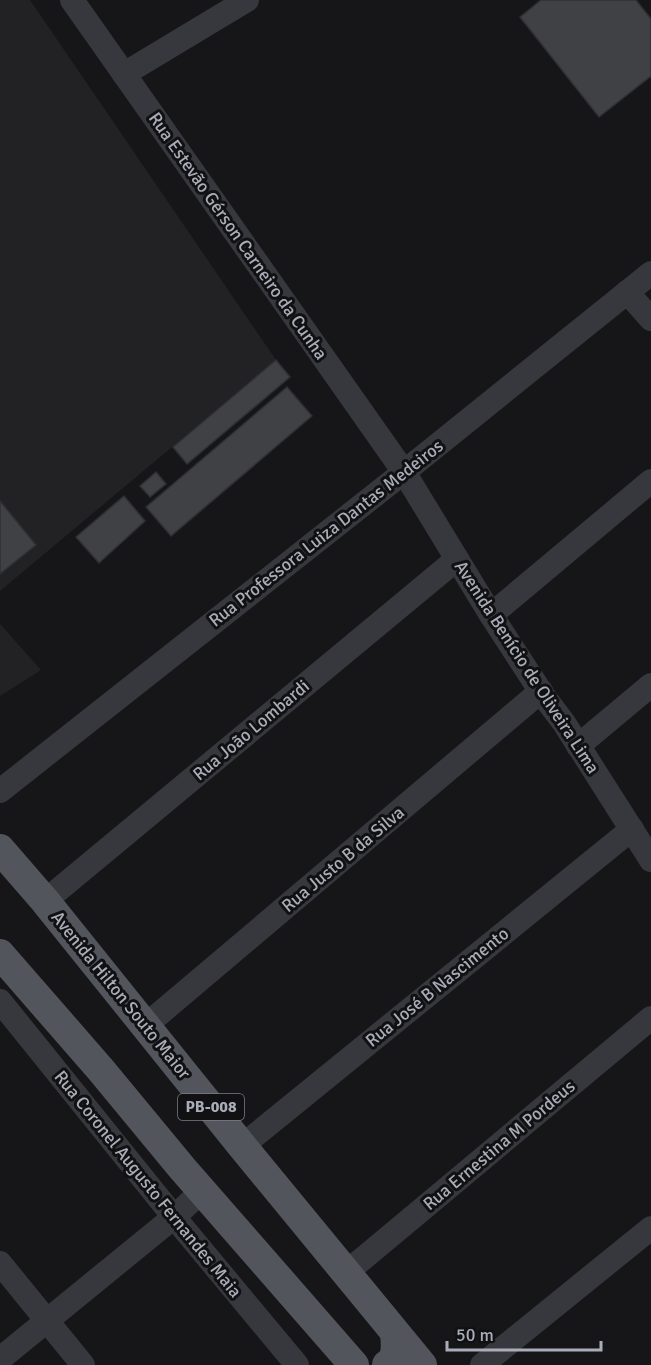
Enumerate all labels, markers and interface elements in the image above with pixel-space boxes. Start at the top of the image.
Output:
street label: Rua Estevão Gérson Carneiro da Cunha [144,108,332,364]
street label: Rua Professora Luiza Dantas Medeiros [204,435,448,631]
street label: Avenida Benício de Oliveira Lima [450,556,604,778]
street label: Rua João Lombardi [188,675,314,785]
street label: Rua Justo B da Silva [277,801,409,917]
street label: Avenida Hilton Souto Maior [47,907,196,1084]
street label: Rua José B Nascimento [361,922,513,1052]
street label: Rua Coronel Augusto Fernandes Maia [50,1066,246,1302]
street label: Rua Ernestina M Pordeus [419,1075,579,1215]
road number: PB-008 [178,1094,244,1120]
scale bar [447,1314,602,1352]
text: 50 m [456,1324,494,1346]

